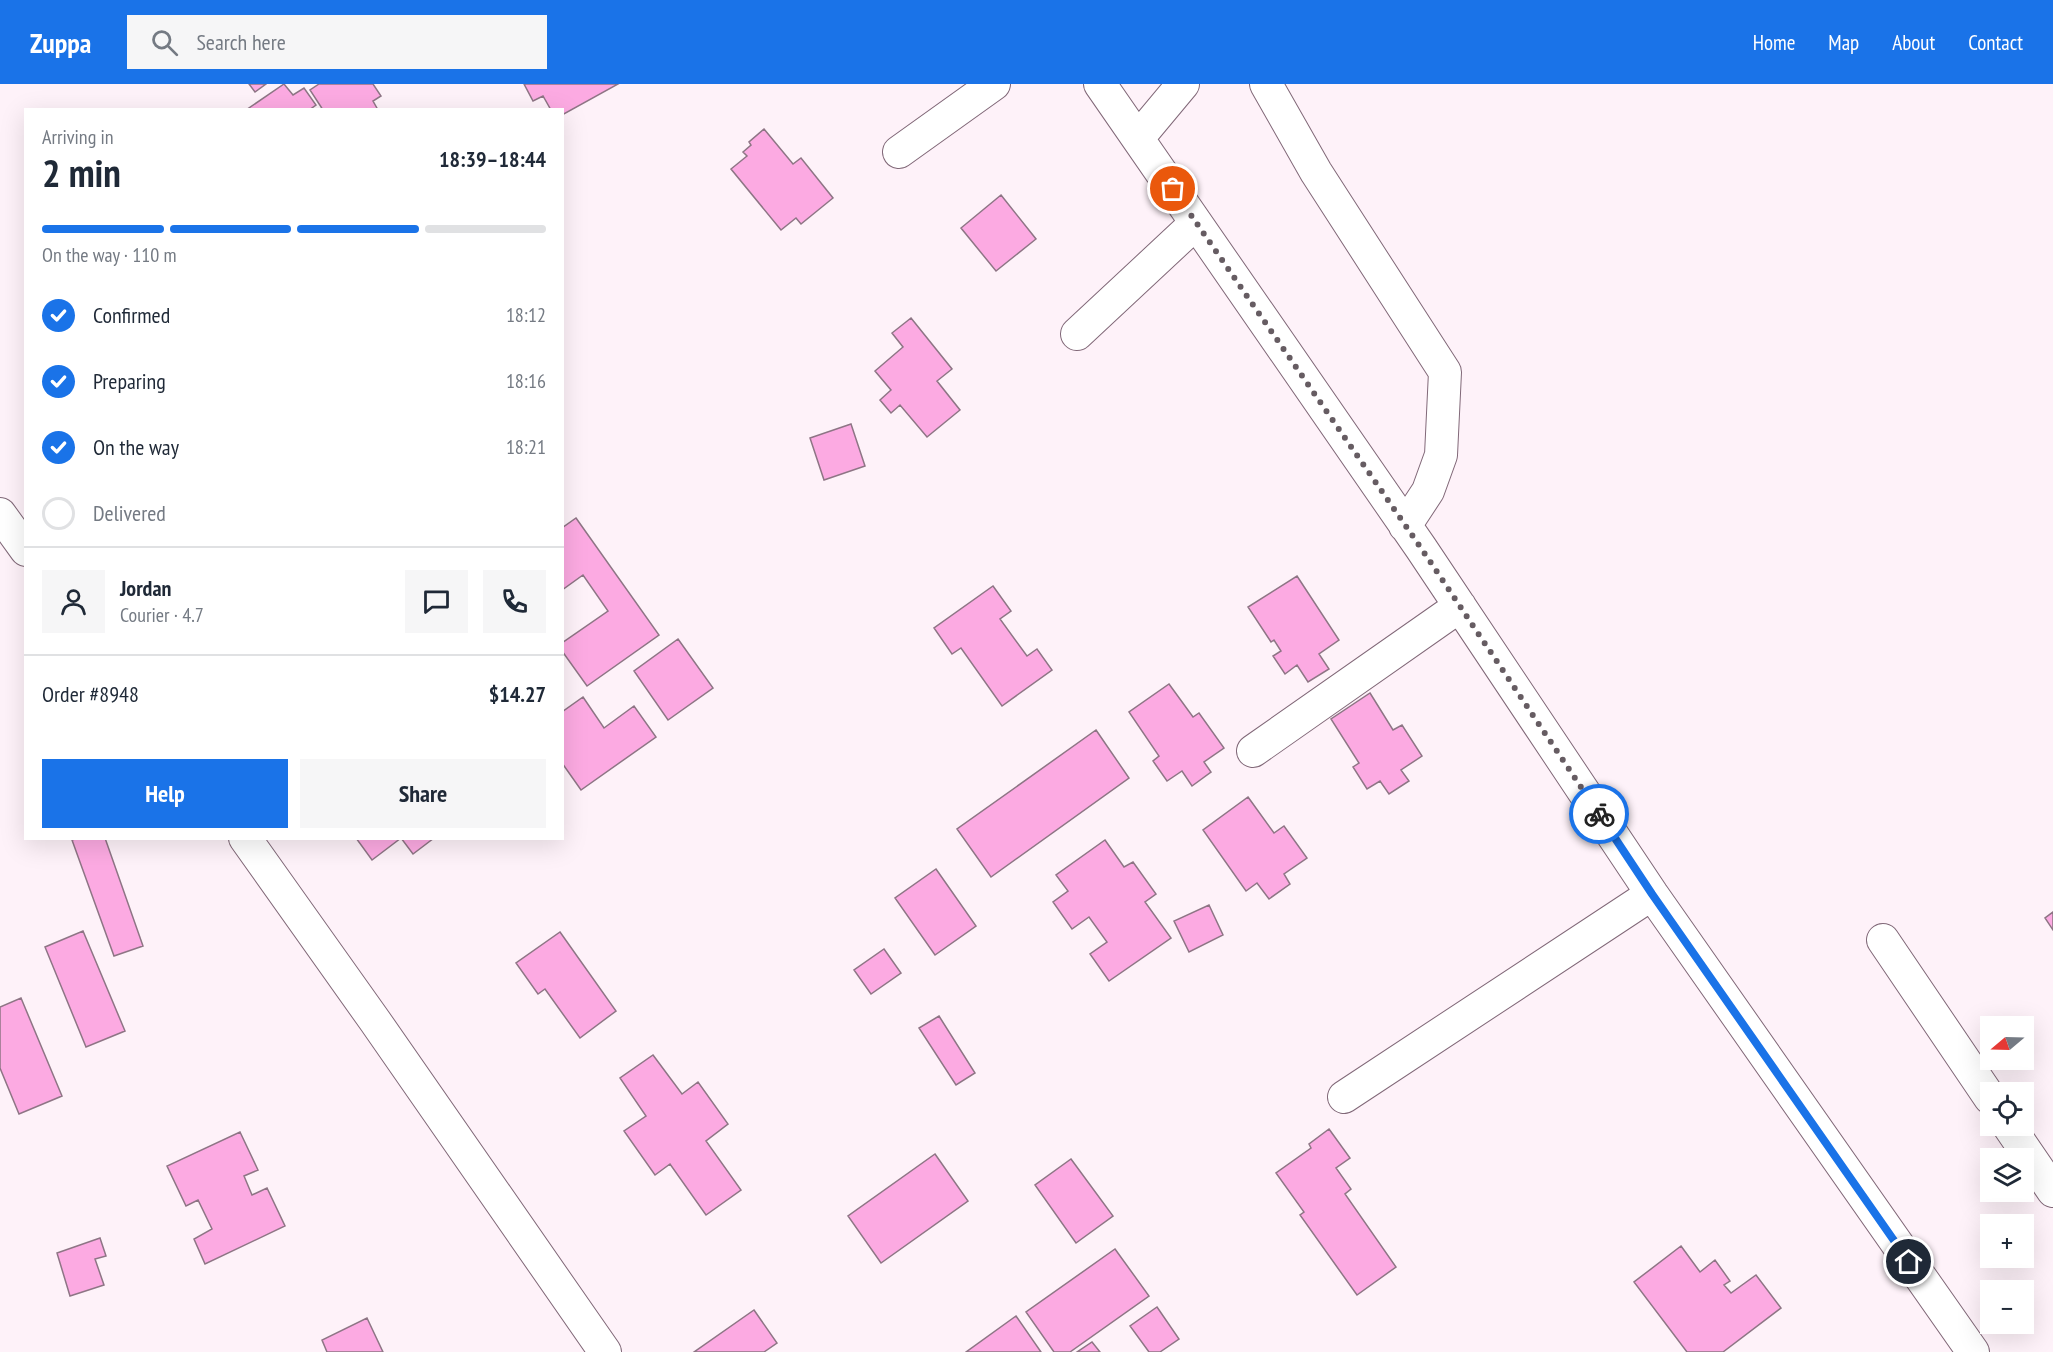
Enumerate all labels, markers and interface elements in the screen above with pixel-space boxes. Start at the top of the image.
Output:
search box [127,15,547,69]
text: Zuppa [30,24,91,61]
icon: search [148,26,181,59]
text: Search here [196,28,286,56]
text: Home [1753,29,1795,56]
text: Map [1828,29,1859,56]
text: About [1892,29,1935,56]
text: Contact [1968,29,2023,56]
text: Arriving in [42,124,114,150]
text: 18:39–18:44 [439,145,546,173]
text: 2 min [42,147,121,198]
pin [1147,163,1198,214]
icon: bag [1156,172,1189,205]
text: On the way · 110 m [42,242,177,268]
icon: check [42,299,75,332]
text: Confirmed [93,301,170,329]
text: 18:12 [506,302,546,328]
icon: check [42,365,75,398]
text: Preparing [93,367,166,395]
text: 18:16 [506,368,546,394]
icon: check [42,431,75,464]
text: On the way [93,433,179,461]
text: 18:21 [506,434,546,460]
text: Delivered [93,499,166,527]
button: person [42,570,105,633]
button: chat [405,570,468,633]
button: phone [483,570,546,633]
text: Jordan [120,574,171,602]
text: Courier · 4.7 [120,602,204,628]
text: Order #8948 [42,680,139,708]
text: $14.27 [489,680,546,708]
button: Help [42,759,288,828]
button: Share [300,759,546,828]
courier [1569,784,1629,844]
icon: bike [1583,798,1616,831]
north arrow [1980,1016,2034,1070]
map controls [1980,1016,2034,1334]
button: locate [1980,1082,2034,1136]
button: layers [1980,1148,2034,1202]
button: + [1980,1214,2034,1268]
pin [1883,1236,1934,1287]
icon: home [1892,1245,1925,1278]
button: − [1980,1280,2034,1334]

